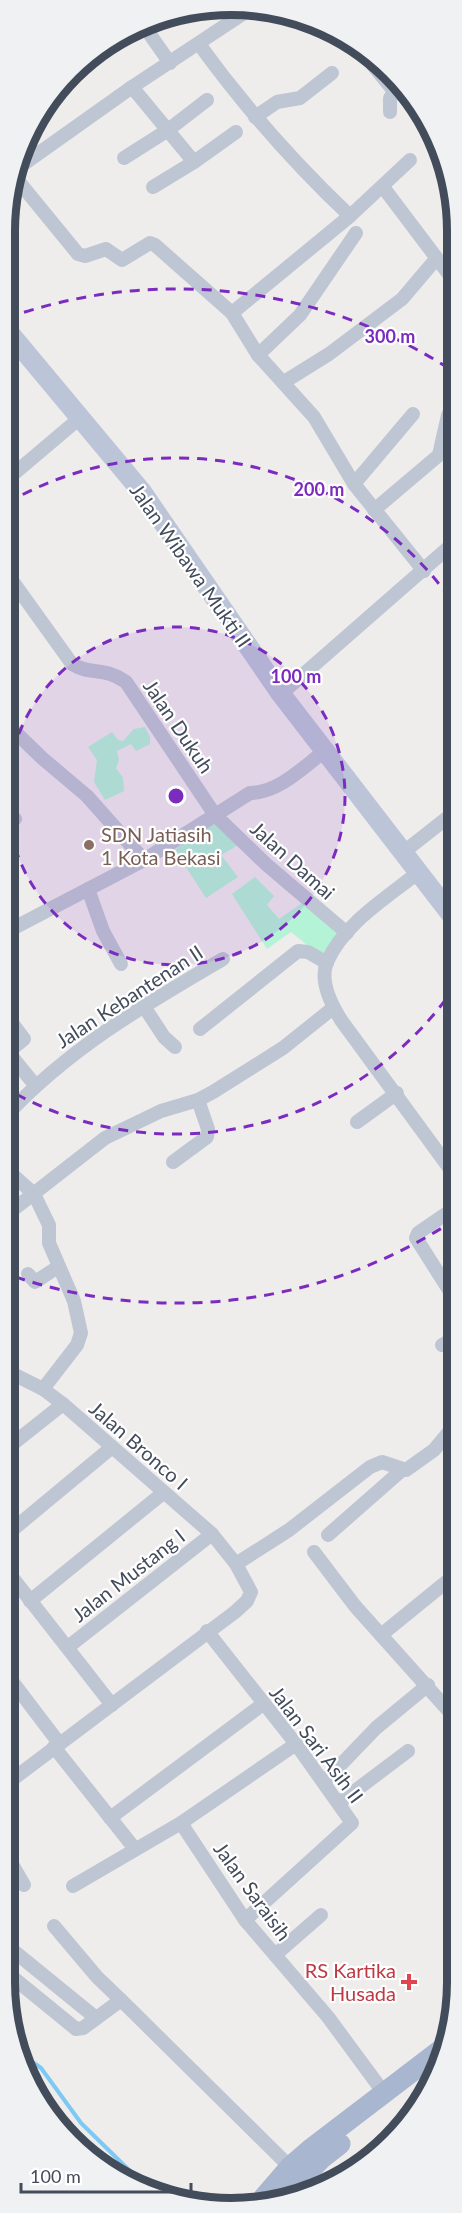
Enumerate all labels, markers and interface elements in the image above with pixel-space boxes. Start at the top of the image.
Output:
text: 300 m [365,325,415,347]
text: 200 m [294,478,344,500]
street label: Jalan Wibawa Mukti II [125,479,257,651]
text: 100 m [271,665,321,687]
street label: Jalan Dukuh [139,675,219,777]
centre of rings [166,786,186,806]
street label: Jalan Damai [246,816,340,904]
place label: SDN Jatiasih 1 Kota Bekasi [101,822,221,869]
marker: SDN Jatiasih 1 Kota Bekasi [82,838,96,852]
street label: Jalan Kebantenan II [51,940,207,1052]
street label: Jalan Bronco I [85,1396,193,1494]
street label: Jalan Mustang I [67,1524,189,1626]
street label: Jalan Sari Asih II [265,1681,369,1807]
street label: Jalan Saraisih [209,1837,297,1945]
place label: RS Kartika Husada [305,1958,396,2005]
marker: RS Kartika Husada [400,1973,418,1991]
scale bar [21,2156,190,2194]
text: 100 m [30,2165,81,2187]

